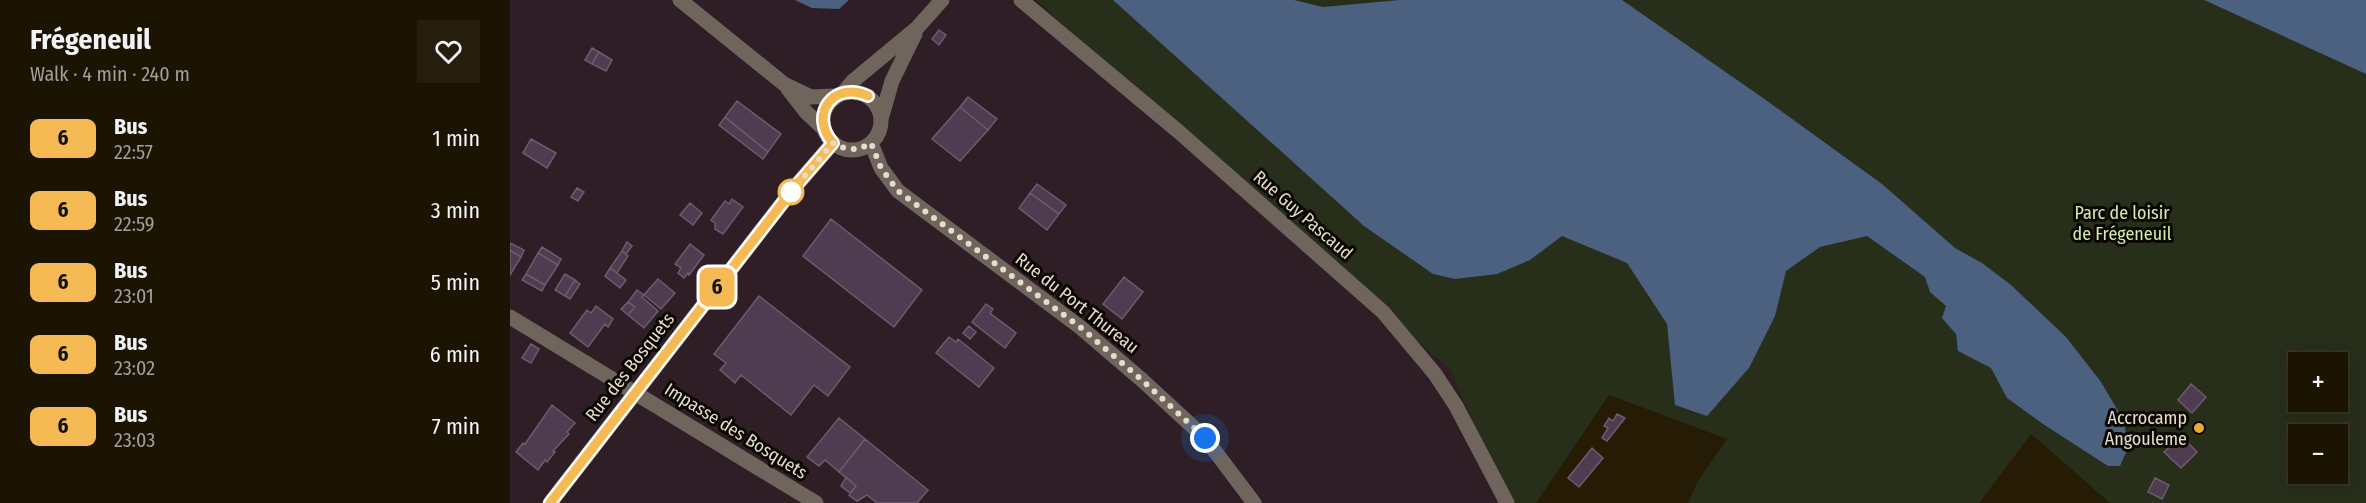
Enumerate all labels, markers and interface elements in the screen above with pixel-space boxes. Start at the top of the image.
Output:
button: heart [417,20,480,83]
text: Frégeneuil [30,23,151,56]
text: Walk · 4 min · 240 m [30,62,190,86]
text: Bus [114,113,147,140]
text: 6 [58,125,68,151]
text: 1 min [432,125,480,152]
text: 22:57 [114,140,153,164]
street label: Rue Guy Pascaud [1249,166,1357,264]
unlabelled marker [778,179,804,205]
text: Bus [114,185,147,212]
text: 6 [58,197,68,223]
text: 3 min [431,197,480,224]
park label: Parc de loisir de Frégeneuil [2073,202,2172,245]
text: 22:59 [114,212,155,236]
street label: Rue du Port Thureau [1011,248,1143,358]
text: Bus [114,257,147,284]
line badge: 6 [698,268,736,306]
text: 6 [58,269,68,295]
text: 5 min [431,269,480,296]
text: 6 [712,274,722,300]
text: 23:01 [114,284,154,308]
street label: Rue des Bosquets [581,308,679,426]
text: Bus [114,329,147,356]
text: 6 [58,341,68,367]
text: 6 min [430,341,480,368]
map controls [2288,352,2348,484]
button: + [2288,352,2348,412]
text: 23:02 [114,356,155,380]
street label: Impasse des Bosquets [661,378,812,484]
text: Bus [114,401,147,428]
place label: Accrocamp Angouleme [2105,407,2187,450]
text: 6 [58,413,68,439]
text: 7 min [432,413,480,440]
marker: Accrocamp Angouleme [2192,421,2206,435]
your location [1190,423,1220,453]
button: − [2288,424,2348,484]
text: 23:03 [114,428,155,452]

